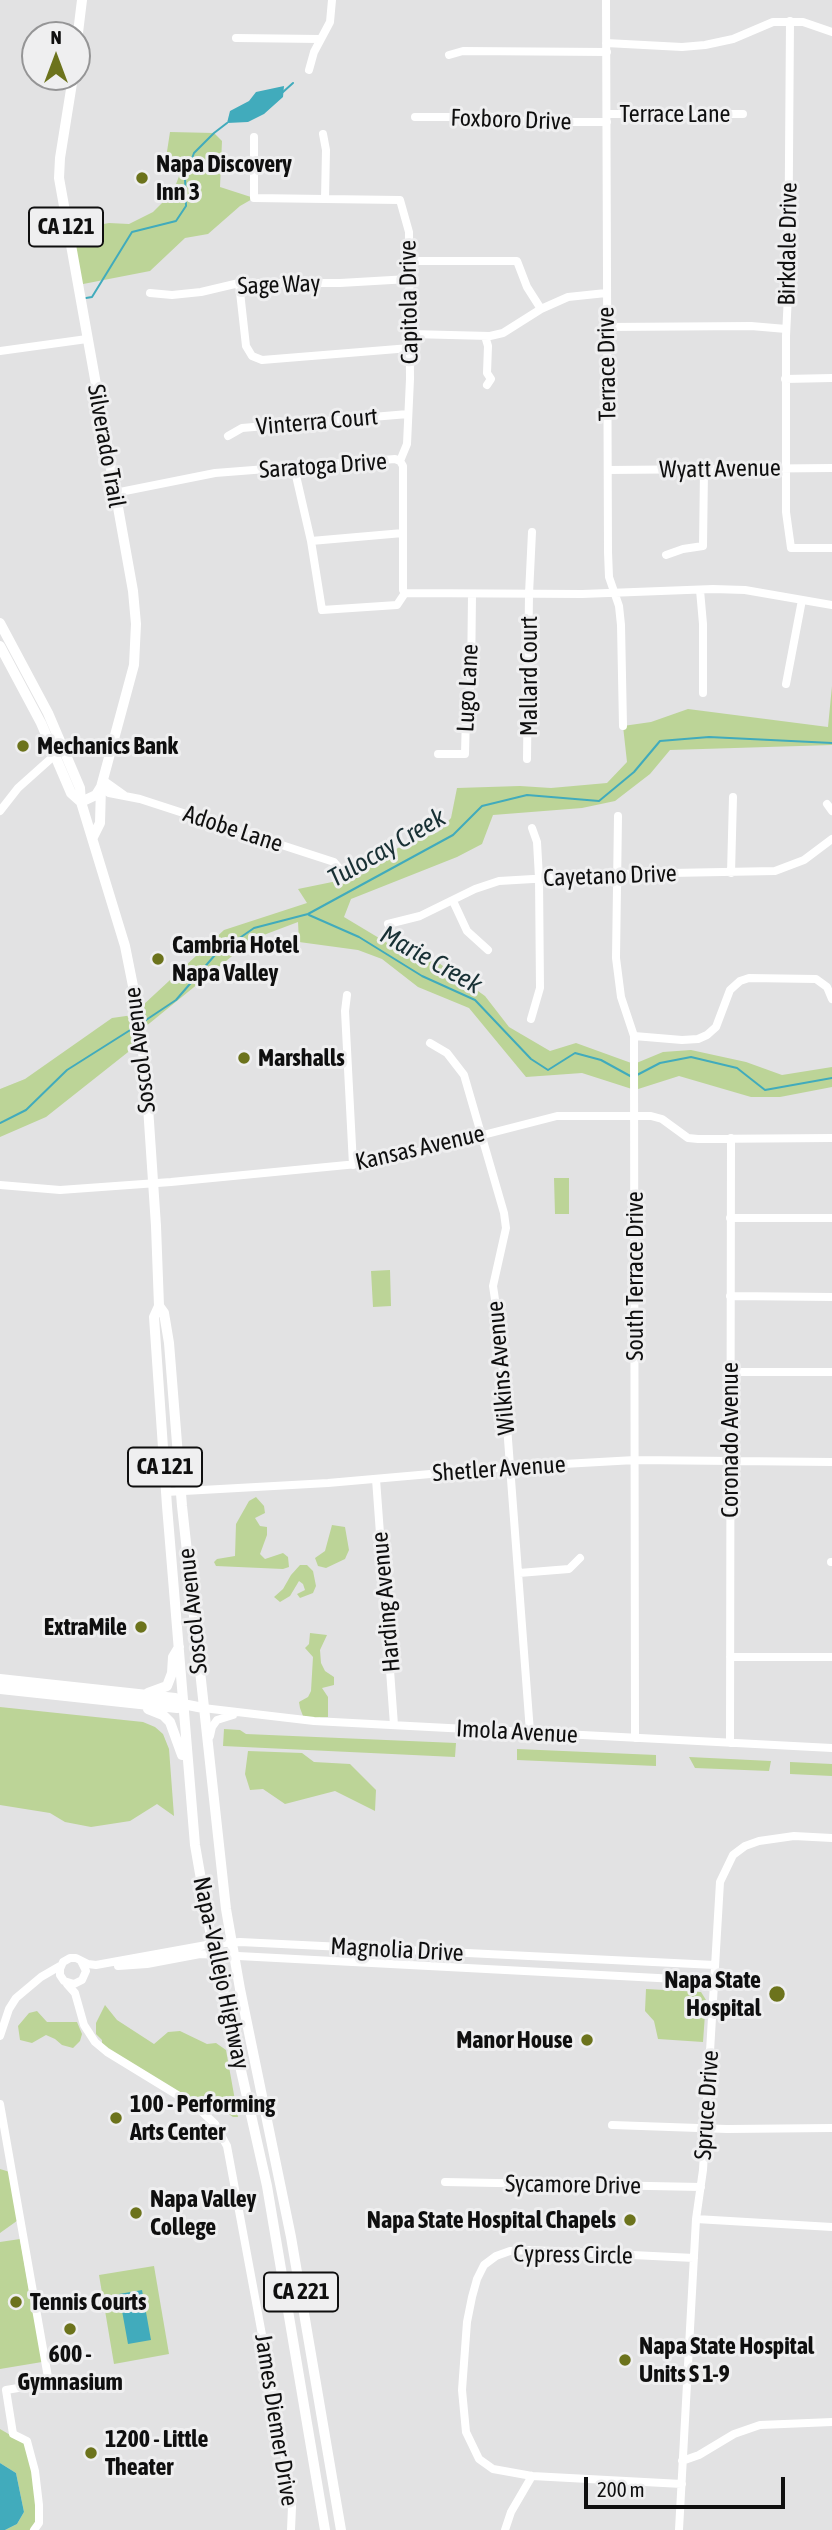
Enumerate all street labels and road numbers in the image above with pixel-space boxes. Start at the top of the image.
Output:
street label: Terrace Lane [620,100,730,128]
street label: Foxboro Drive [450,104,572,136]
street label: Birkdale Drive [773,182,803,306]
road number: CA 121 [29,208,103,246]
street label: Capitola Drive [394,240,424,364]
street label: Sage Way [237,269,321,301]
street label: Terrace Drive [592,307,622,421]
street label: Silverado Trail [81,382,131,510]
street label: Vinterra Court [255,402,379,442]
street label: Saratoga Drive [258,447,388,485]
street label: Wyatt Avenue [659,454,781,484]
street label: Mallard Court [515,616,543,736]
street label: Lugo Lane [451,643,485,733]
street label: Adobe Lane [180,799,286,859]
street label: Cayetano Drive [543,859,677,893]
street label: Soscol Avenue [118,986,162,1114]
street label: Kansas Avenue [352,1119,488,1177]
street label: South Terrace Drive [621,1191,649,1361]
street label: Wilkins Avenue [481,1300,521,1436]
street label: Coronado Avenue [716,1362,744,1518]
road number: CA 121 [128,1448,202,1486]
street label: Shetler Avenue [431,1450,567,1488]
street label: Harding Avenue [366,1531,406,1673]
street label: Soscol Avenue [172,1547,214,1675]
street label: Imola Avenue [455,1714,579,1750]
street label: Napa-Vallejo Highway [187,1874,255,2072]
street label: Magnolia Drive [330,1932,464,1968]
street label: Spruce Drive [689,2049,725,2161]
street label: Sycamore Drive [505,2169,641,2201]
street label: Cypress Circle [513,2240,633,2270]
road number: CA 221 [264,2272,338,2312]
street label: James Diemer Drive [248,2332,304,2508]

